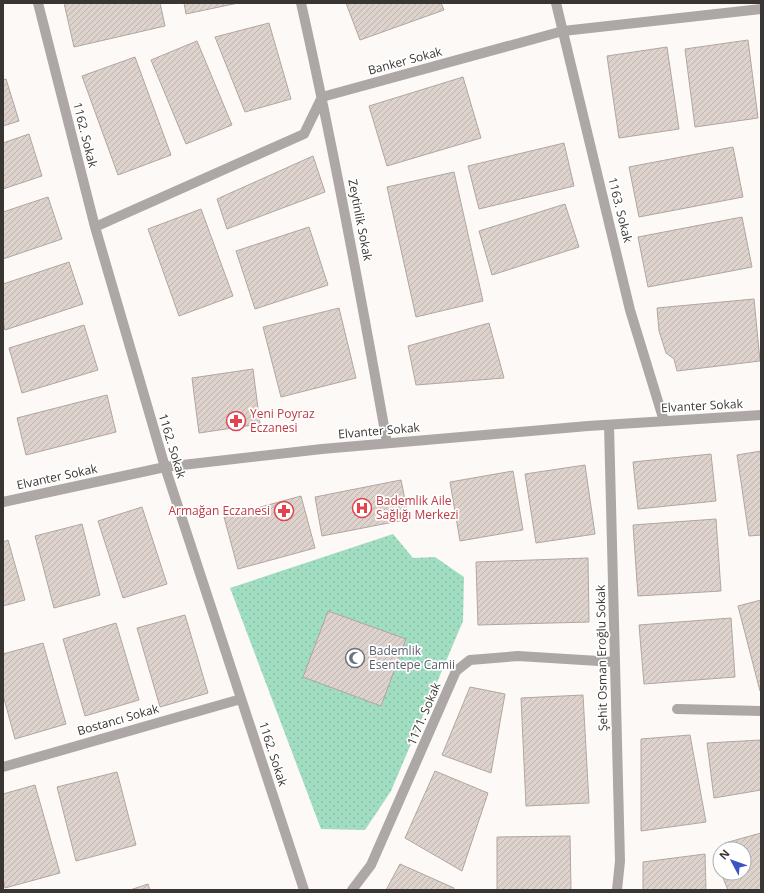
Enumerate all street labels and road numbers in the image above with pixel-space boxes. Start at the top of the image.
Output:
street label: Banker Sokak [366,42,444,79]
street label: 1162. Sokak [69,100,102,170]
street label: 1163. Sokak [604,175,637,245]
street label: Zeytinlik Sokak [344,178,377,263]
street label: Elvanter Sokak [661,395,744,416]
street label: 1162. Sokak [155,411,191,481]
street label: Elvanter Sokak [337,418,421,443]
street label: Elvanter Sokak [15,460,99,493]
street label: Şehit Osman Eroğlu Sokak [592,584,611,731]
street label: 1171. Sokak [403,679,445,748]
street label: Bostancı Sokak [75,700,161,739]
street label: 1162. Sokak [255,719,292,789]

